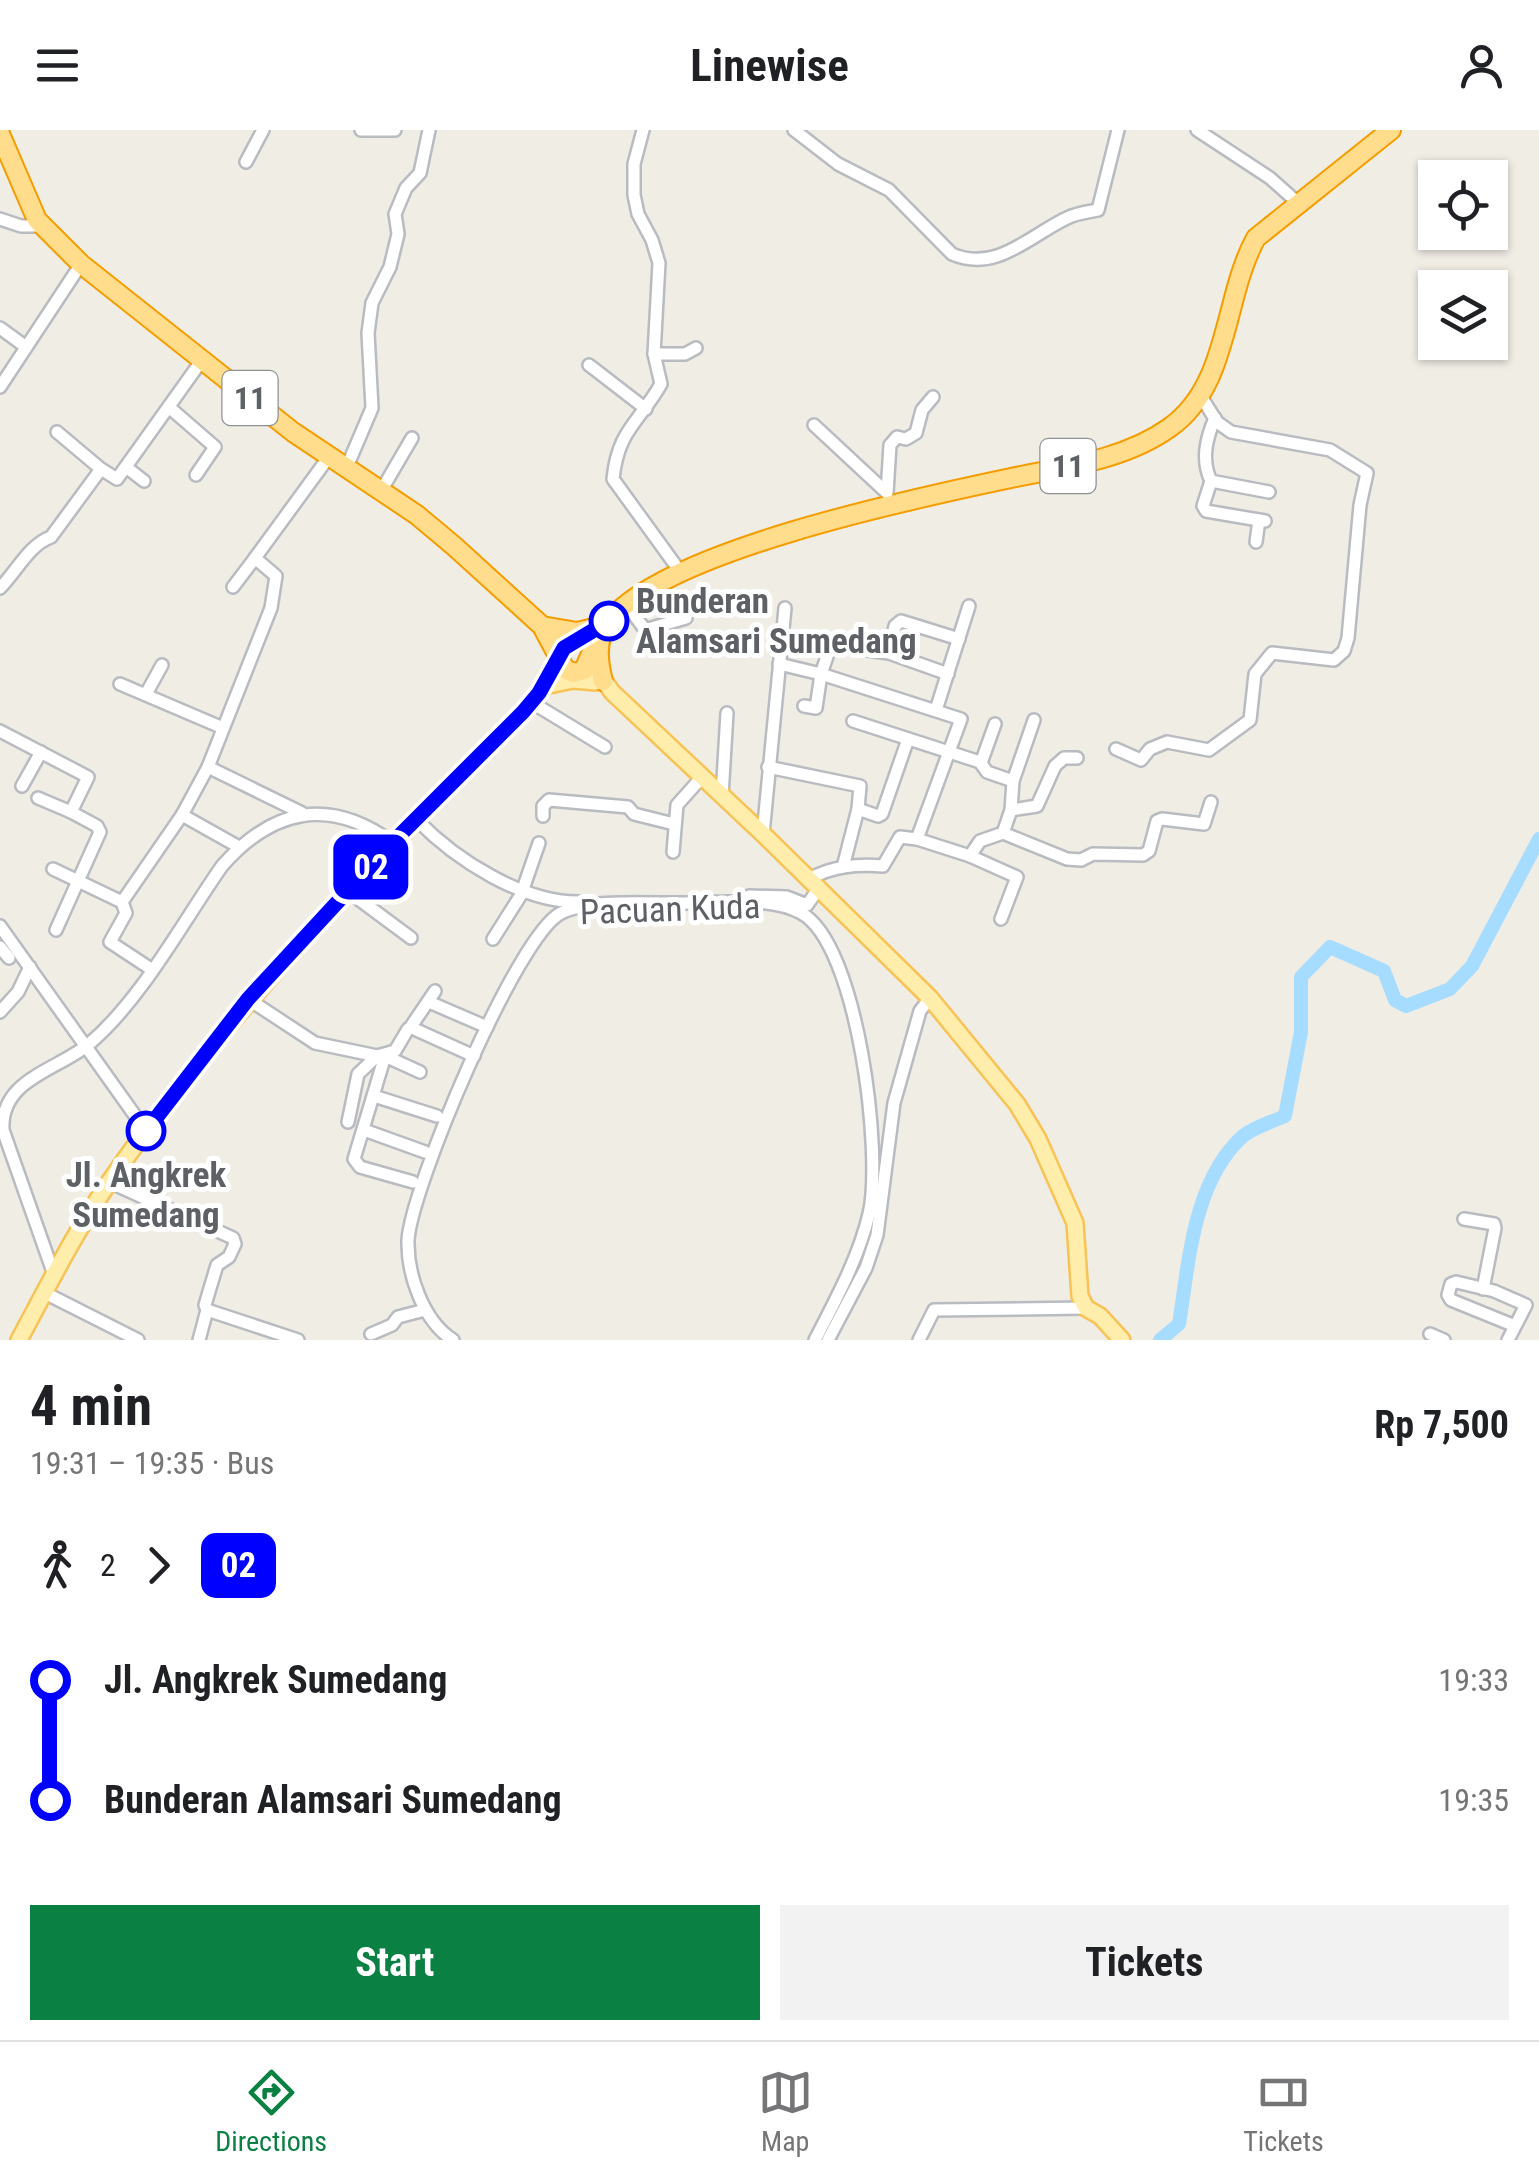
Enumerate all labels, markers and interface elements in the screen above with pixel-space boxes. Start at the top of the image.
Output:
icon: menu [30,38,85,93]
icon: person [1454,38,1509,93]
text: Linewise [690,39,849,92]
map controls [1418,160,1508,360]
button: locate [1418,160,1508,250]
button: layers [1418,270,1508,360]
road number: 11 [222,371,278,425]
road number: 11 [1040,439,1096,493]
place label: Bunderan Alamsari Sumedang [636,581,917,662]
marker: Bunderan Alamsari Sumedang [590,602,628,640]
line badge: 02 [326,834,416,900]
text: 02 [353,847,389,888]
street label: Pacuan Kuda [579,886,761,933]
marker: Jl. Angkrek Sumedang [127,1112,165,1150]
place label: Jl. Angkrek Sumedang [66,1155,227,1236]
text: 4 min [30,1374,152,1438]
text: Rp 7,500 [1374,1403,1509,1447]
text: 19:31 – 19:35 · Bus [30,1444,274,1482]
icon: walk [30,1538,85,1593]
icon: forward [131,1538,186,1593]
text: 02 [221,1545,256,1586]
text: 2 [100,1546,116,1584]
text: Jl. Angkrek Sumedang [104,1658,447,1702]
text: 19:33 [1438,1661,1509,1699]
text: Bunderan Alamsari Sumedang [104,1778,562,1822]
text: 19:35 [1438,1781,1509,1819]
button: Start [30,1905,760,2020]
button: Tickets [780,1905,1509,2020]
tab: Directions [215,2065,327,2158]
tab: Map [758,2065,813,2158]
tab: Tickets [1243,2065,1324,2158]

